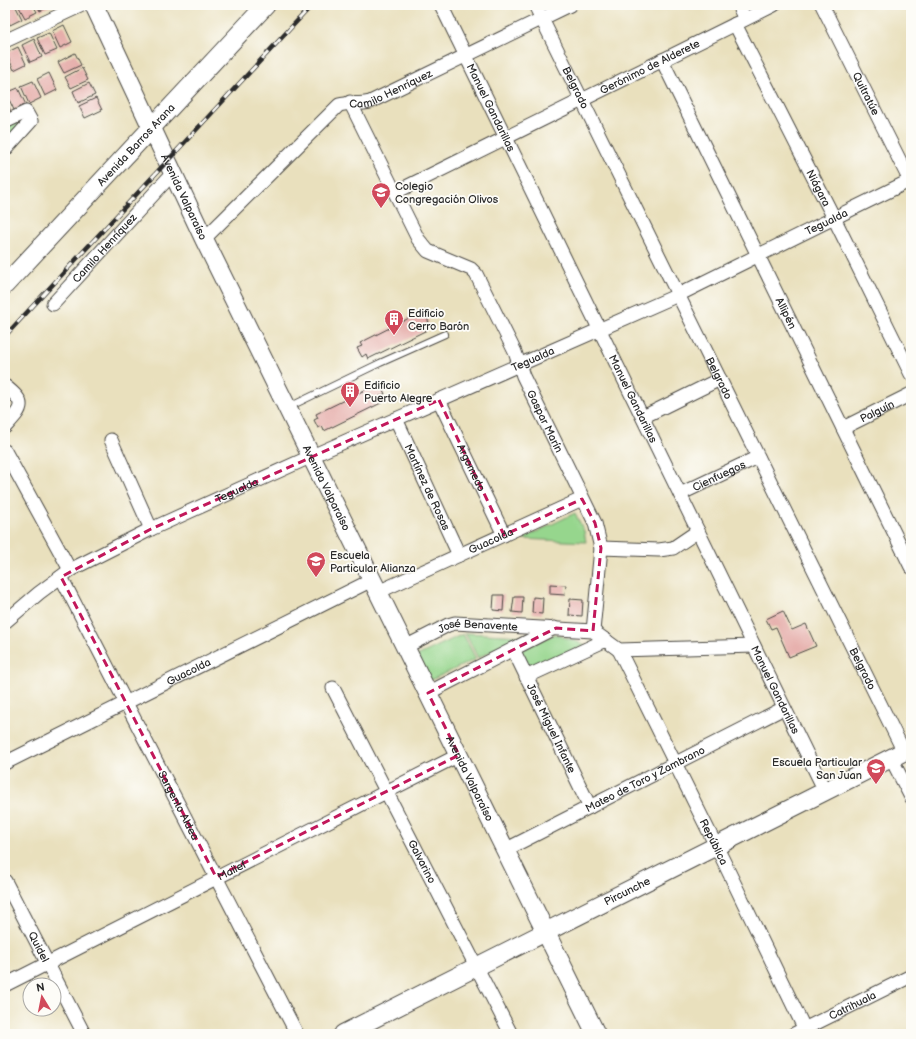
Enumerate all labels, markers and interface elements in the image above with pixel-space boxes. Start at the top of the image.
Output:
street label: Gerónimo de Alderete [598,37,702,97]
street label: Manuel Gandarillas [464,62,518,154]
street label: Belgrado [559,64,591,111]
street label: Camilo Henríquez [349,67,435,111]
street label: Quitratúe [850,70,882,118]
street label: Avenida Barros Arana [95,101,178,189]
street label: Avenida Valparaíso [158,152,210,242]
street label: Niágara [803,167,833,209]
place label: Colegio Congregación Olivos [395,180,499,206]
school or university icon: Colegio Congregación Olivos [370,181,392,209]
street label: Tegualda [803,206,850,238]
street label: Camilo Henríquez [70,210,140,286]
street label: Allipén [773,295,799,331]
place label: Edificio Cerro Barón [408,307,469,333]
building icon: Edificio Cerro Barón [383,308,405,336]
street label: Tegualda [509,344,556,375]
street label: Manuel Gandarillas [606,353,660,445]
street label: Belgrado [703,355,735,401]
place label: Edificio Puerto Alegre [364,379,433,405]
building icon: Edificio Puerto Alegre [339,380,361,408]
street label: Gaspar Marín [524,388,565,455]
street label: Palguín [858,397,896,425]
street label: Martínez de Rosas [401,442,453,533]
street label: Argomedo [454,442,488,494]
street label: Avenida Valparaíso [300,443,353,533]
street label: Cienfuegos [690,458,748,494]
street label: Tegualda [213,475,260,506]
street label: Guacolda [467,525,515,557]
place label: Escuela Particular Alianza [330,549,416,575]
school or university icon: Escuela Particular Alianza [305,550,327,578]
street label: José Benavente [436,617,519,636]
street label: Manuel Gandarillas [748,644,802,737]
street label: Belgrado [846,645,878,692]
street label: Guacolda [164,656,213,688]
street label: José Miguel Infante [524,681,579,776]
street label: Avenida Valparaíso [443,734,496,824]
street label: Mateo de Toro y Zambrano [583,743,707,815]
place label: Escuela Particular San Juan [772,756,863,782]
school or university icon: Escuela Particular San Juan [865,757,887,785]
street label: Sargento Aldea [155,769,202,842]
street label: República [697,817,730,867]
street label: Galvarino [405,838,438,886]
street label: Mailef [215,858,249,883]
street label: Pircunche [602,874,653,908]
street label: Quidel [25,930,52,964]
north arrow [22,977,62,1017]
text: N [35,981,46,995]
street label: Catrihuala [827,988,878,1023]

